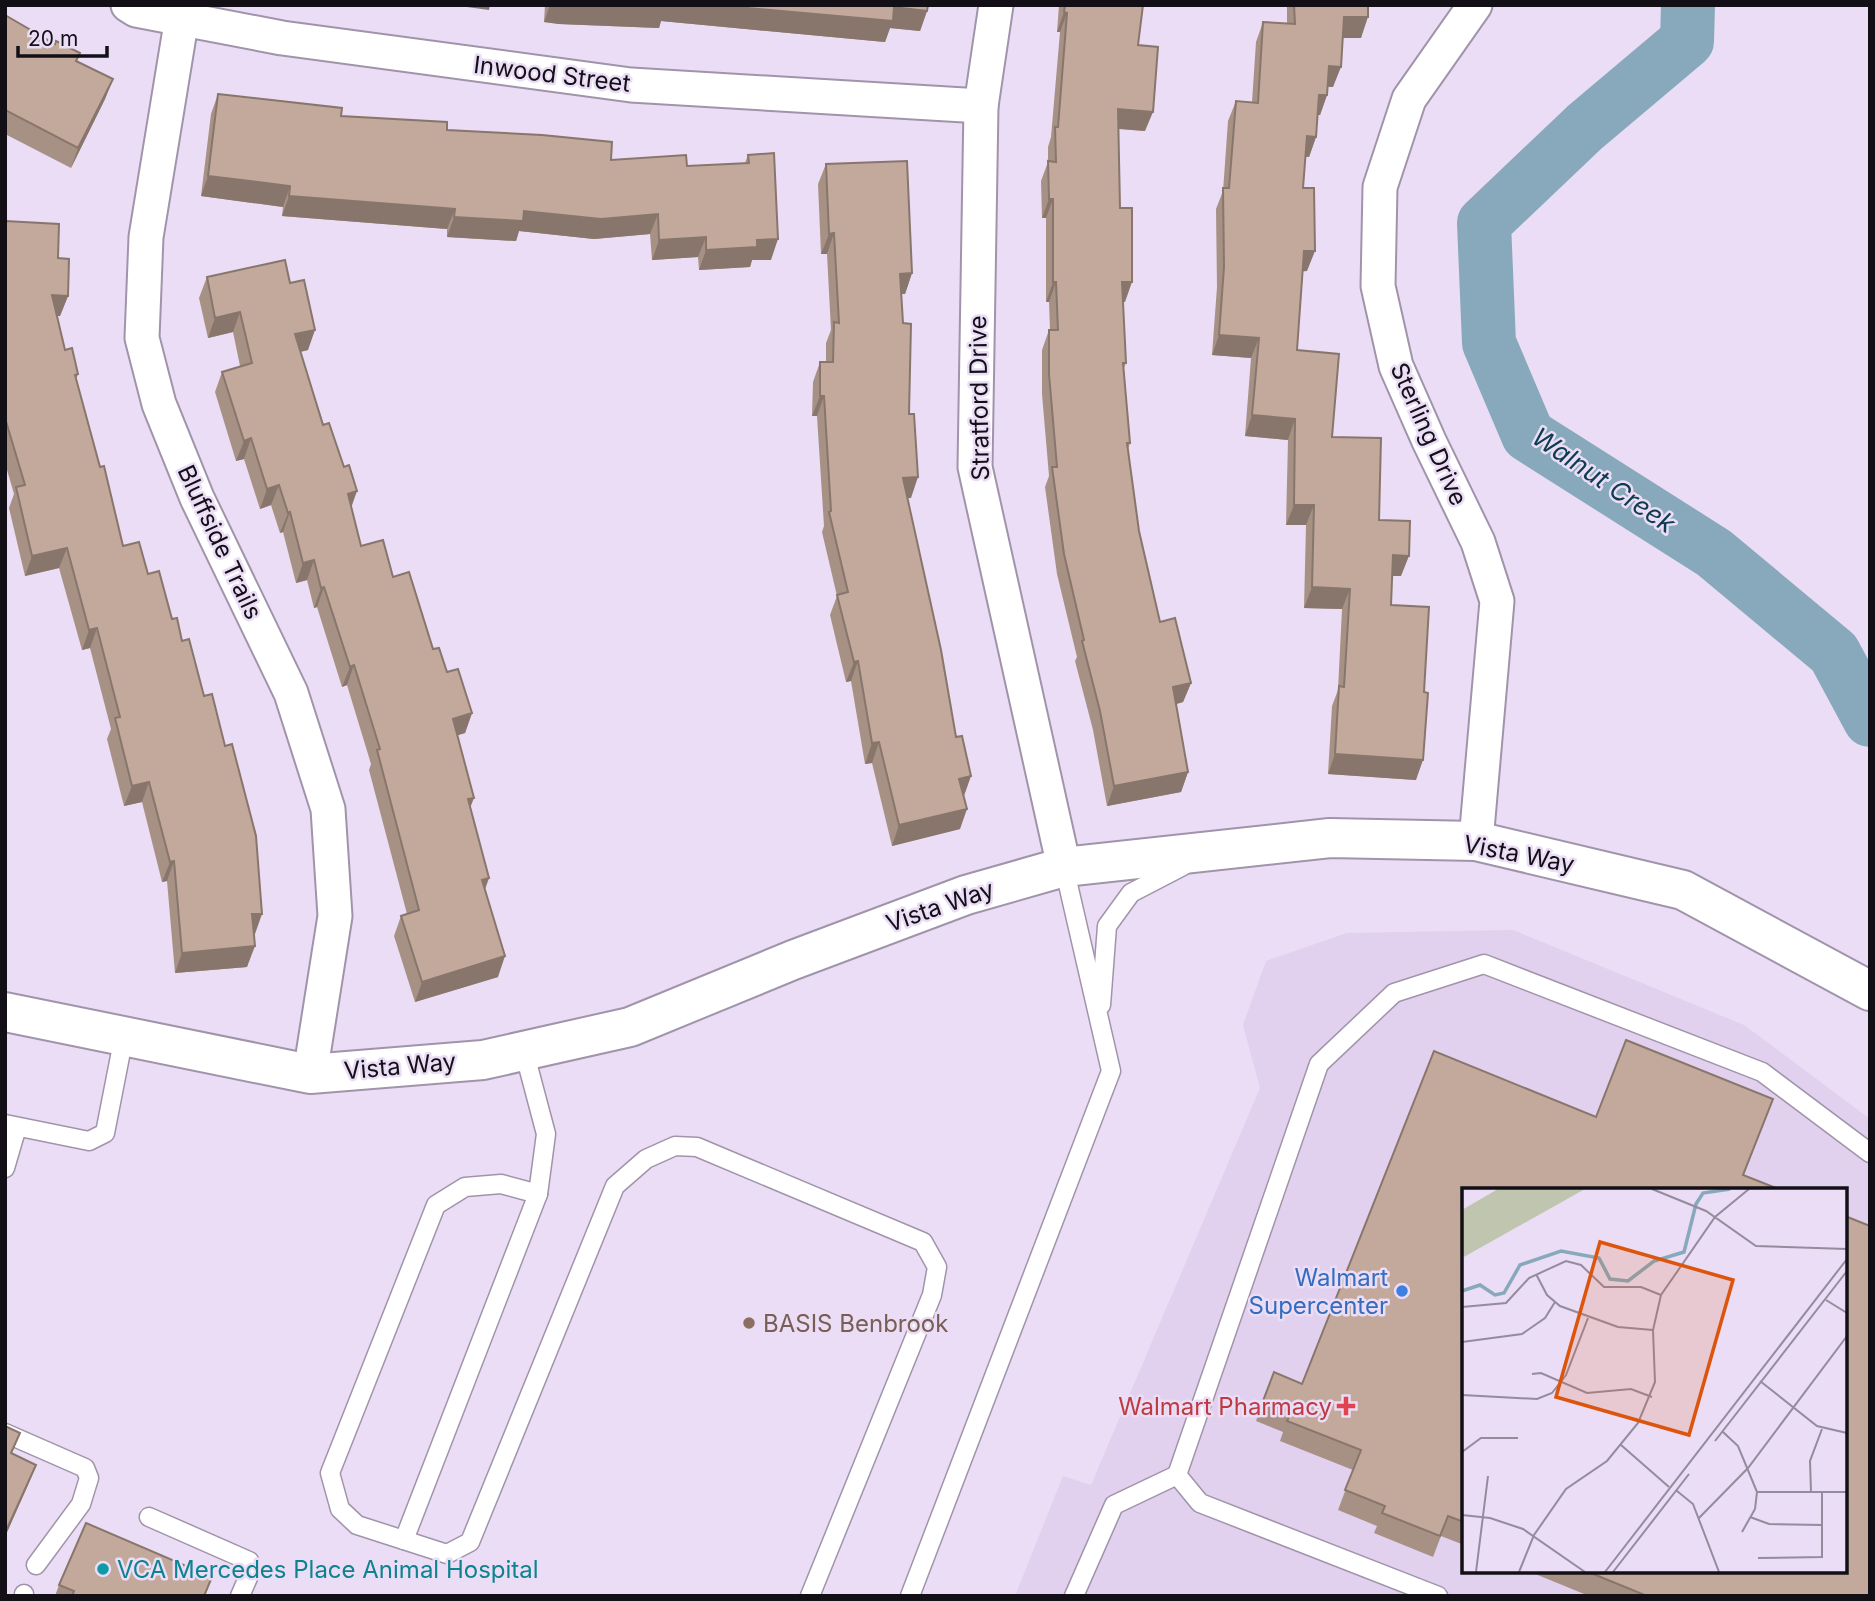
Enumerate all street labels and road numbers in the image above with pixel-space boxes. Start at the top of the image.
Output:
street label: Inwood Street [472,50,632,98]
street label: Stratford Drive [963,315,995,481]
street label: Sterling Drive [1385,358,1473,510]
street label: Bluffside Trails [172,460,268,624]
street label: Vista Way [1461,829,1577,879]
street label: Vista Way [882,874,998,938]
street label: Vista Way [343,1047,457,1085]

